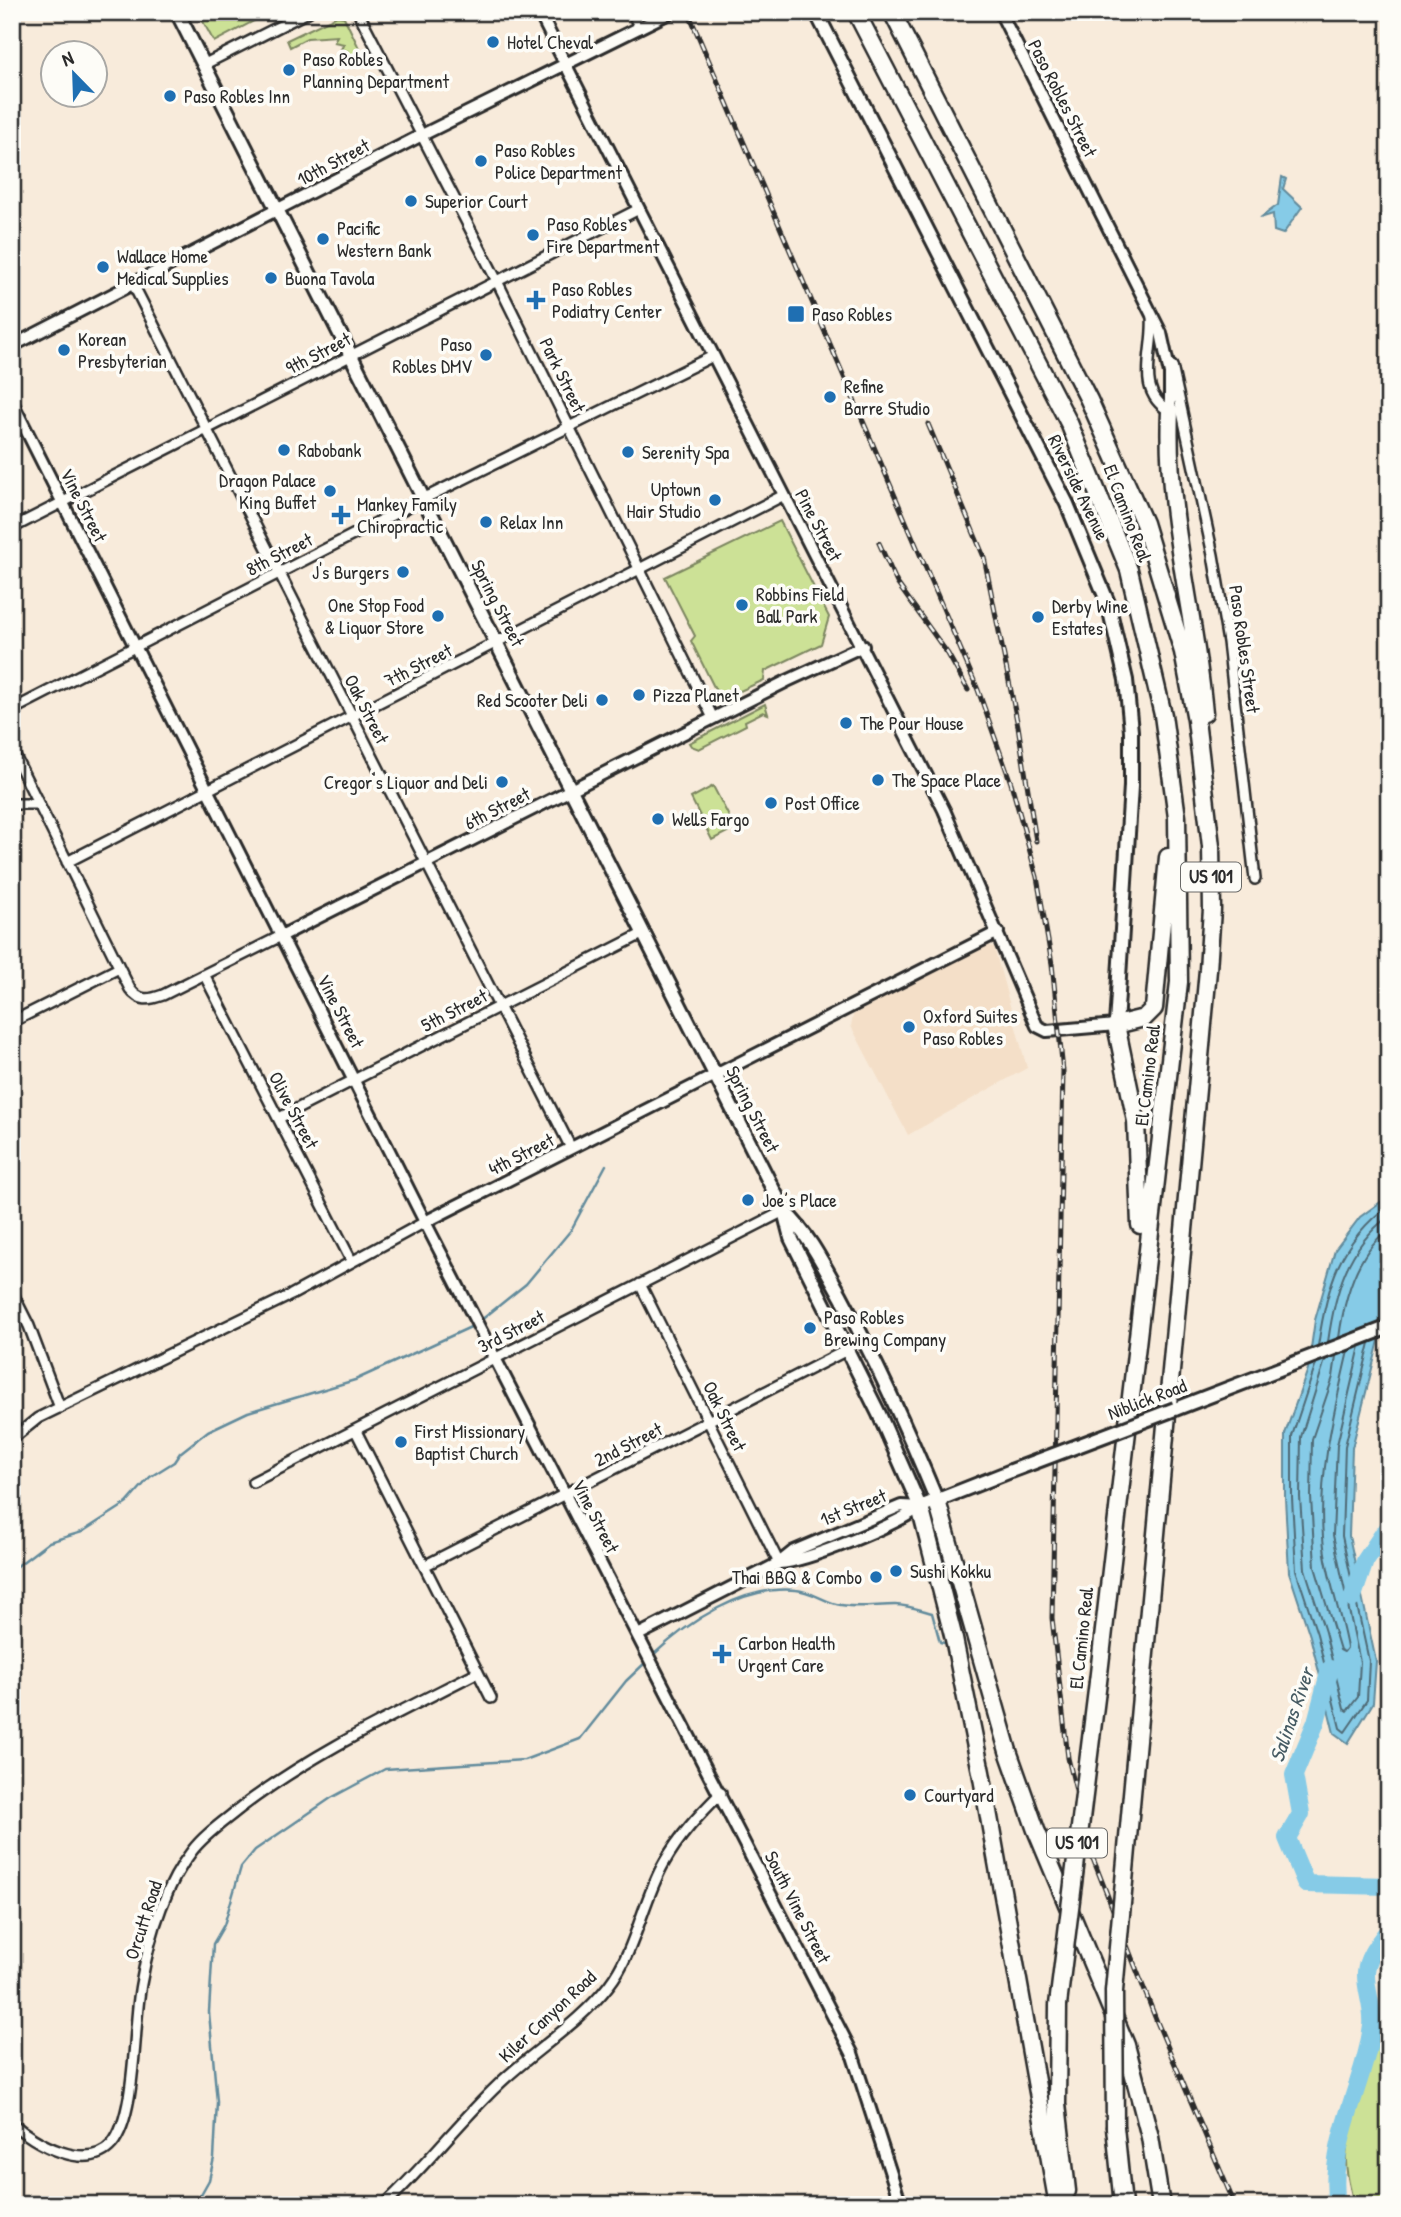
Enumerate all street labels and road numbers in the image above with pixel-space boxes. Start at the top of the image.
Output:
street label: Paso Robles Street [1022,35,1104,162]
street label: 10th Street [292,132,374,192]
street label: 9th Street [281,325,356,380]
street label: Park Street [534,333,593,417]
street label: Riverside Avenue [1042,430,1116,545]
street label: El Camino Real [1098,461,1159,566]
street label: Vine Street [54,464,114,547]
street label: Pine Street [789,484,849,566]
street label: 8th Street [241,526,317,582]
street label: Spring Street [465,555,531,651]
street label: Paso Robles Street [1223,584,1267,715]
street label: 7th Street [380,637,457,693]
street label: Oak Street [339,670,396,749]
street label: 6th Street [460,780,535,836]
road number: US 101 [1181,862,1241,892]
street label: Vine Street [311,970,371,1053]
street label: 5th Street [416,982,492,1038]
street label: El Camino Real [1128,1022,1166,1127]
street label: Spring Street [720,1061,786,1157]
street label: Olive Street [263,1067,325,1153]
street label: 4th Street [484,1126,559,1182]
street label: 3rd Street [473,1303,549,1359]
street label: Niblick Road [1104,1372,1191,1426]
street label: Oak Street [697,1377,753,1456]
street label: 2nd Street [589,1416,667,1472]
street label: Vine Street [566,1475,626,1558]
street label: 1st Street [816,1482,890,1532]
street label: El Camino Real [1063,1585,1099,1690]
road number: US 101 [1047,1828,1107,1857]
street label: South Vine Street [759,1846,838,1968]
street label: Orcutt Road [118,1877,168,1963]
street label: Kiler Canyon Road [493,1964,602,2068]

